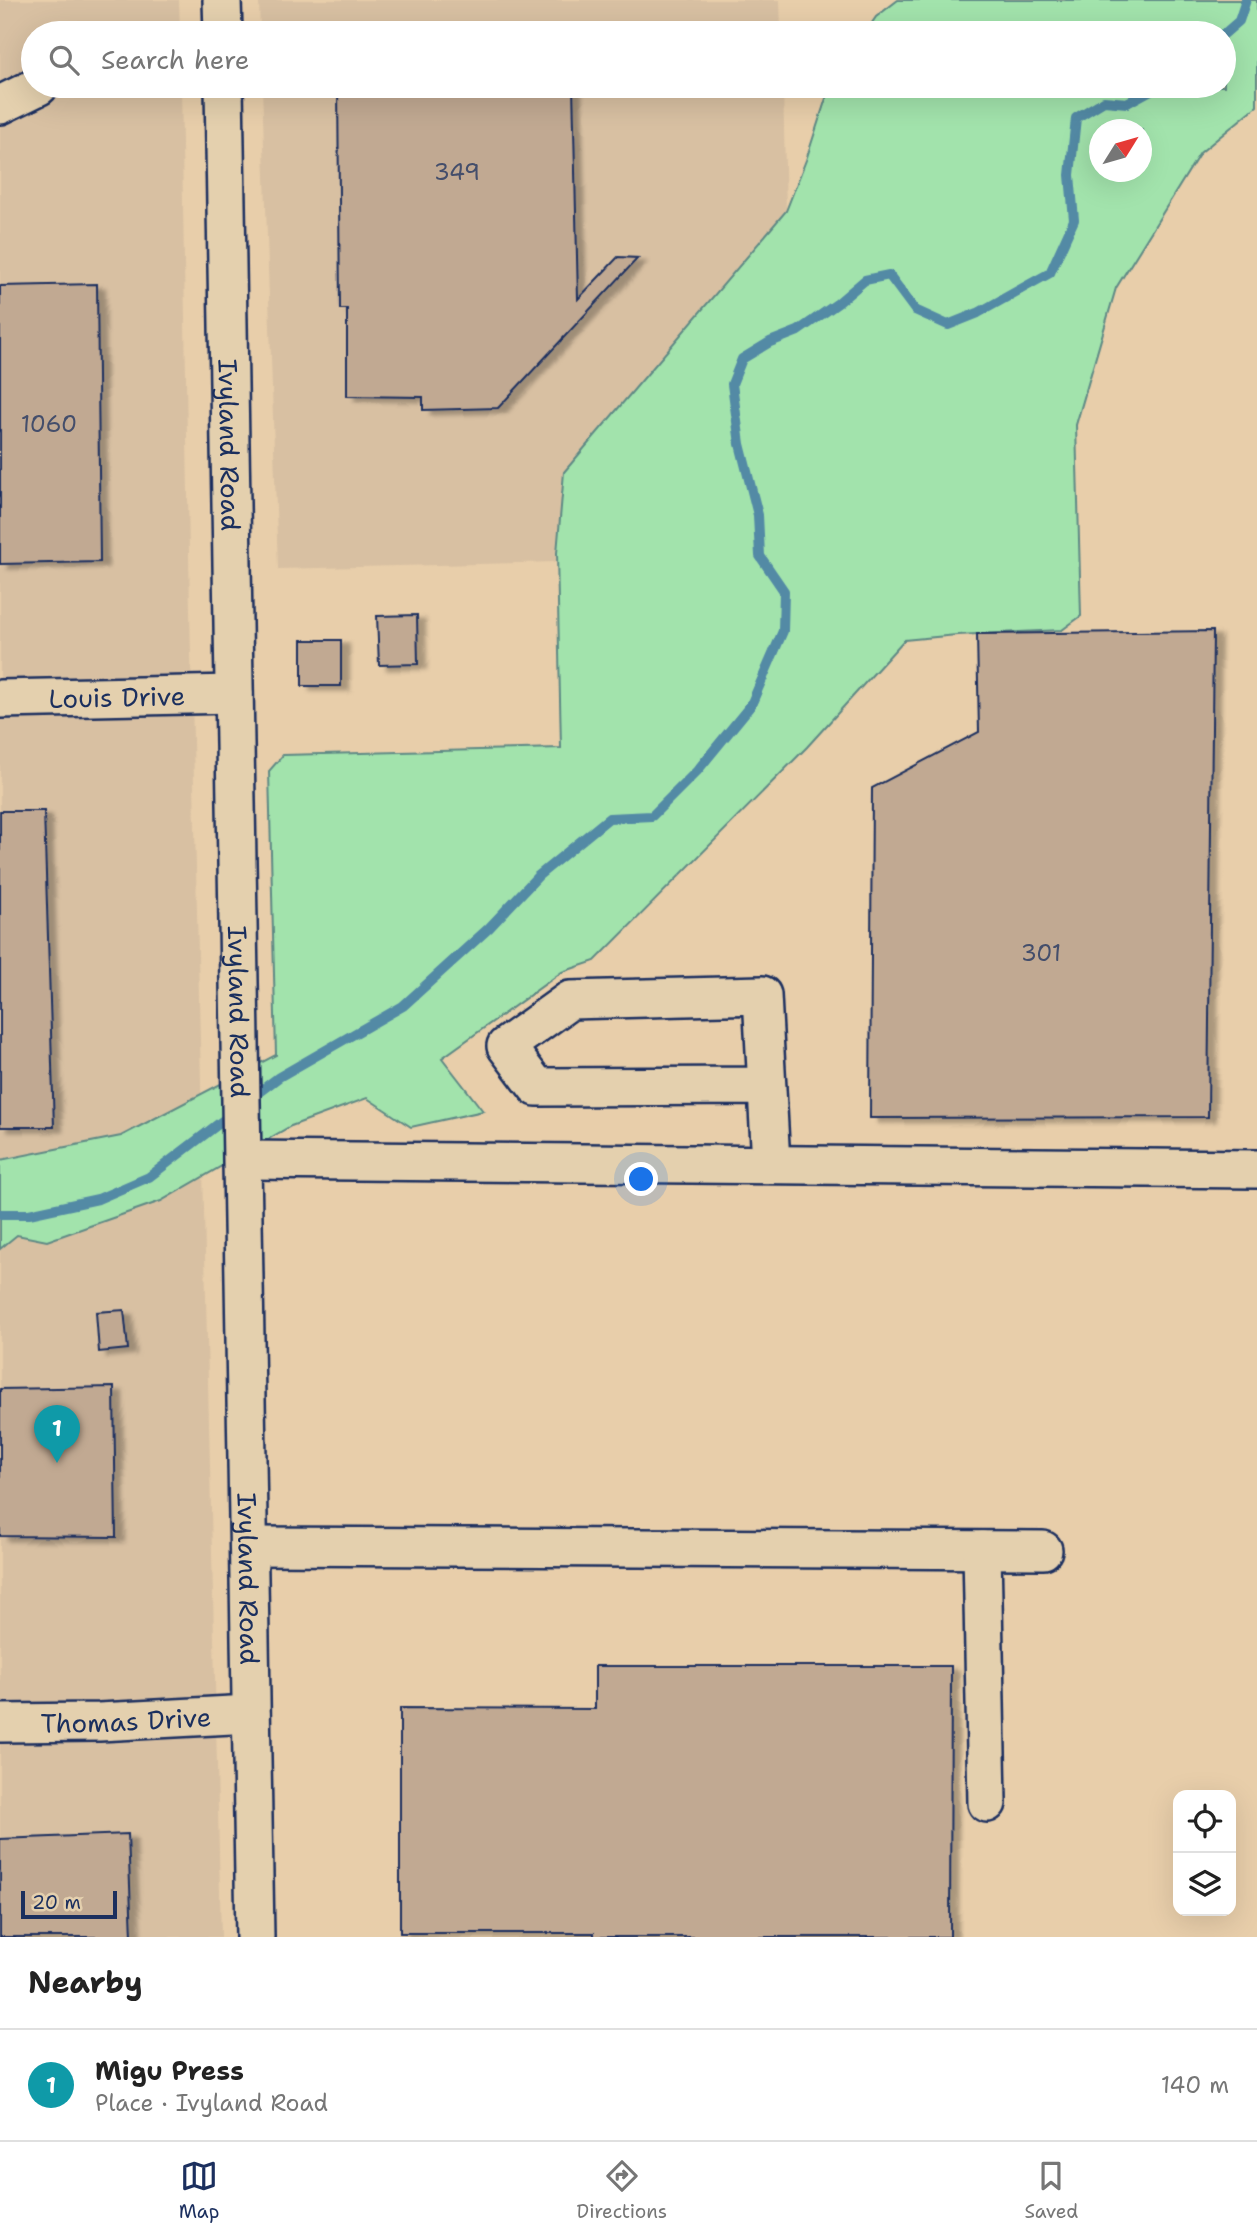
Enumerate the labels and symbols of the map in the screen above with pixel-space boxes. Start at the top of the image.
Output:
north arrow [1089,119,1152,182]
house number: 349 [434,157,480,187]
street label: Ivyland Road [211,359,249,531]
house number: 1060 [21,409,77,439]
street label: Louis Drive [48,678,186,715]
street label: Ivyland Road [221,925,258,1098]
house number: 301 [1021,938,1061,968]
your location [624,1162,658,1196]
pin: 1 [34,1405,80,1463]
street label: Ivyland Road [230,1492,268,1665]
street label: Thomas Drive [41,1699,212,1740]
scale bar [21,1888,117,1920]

